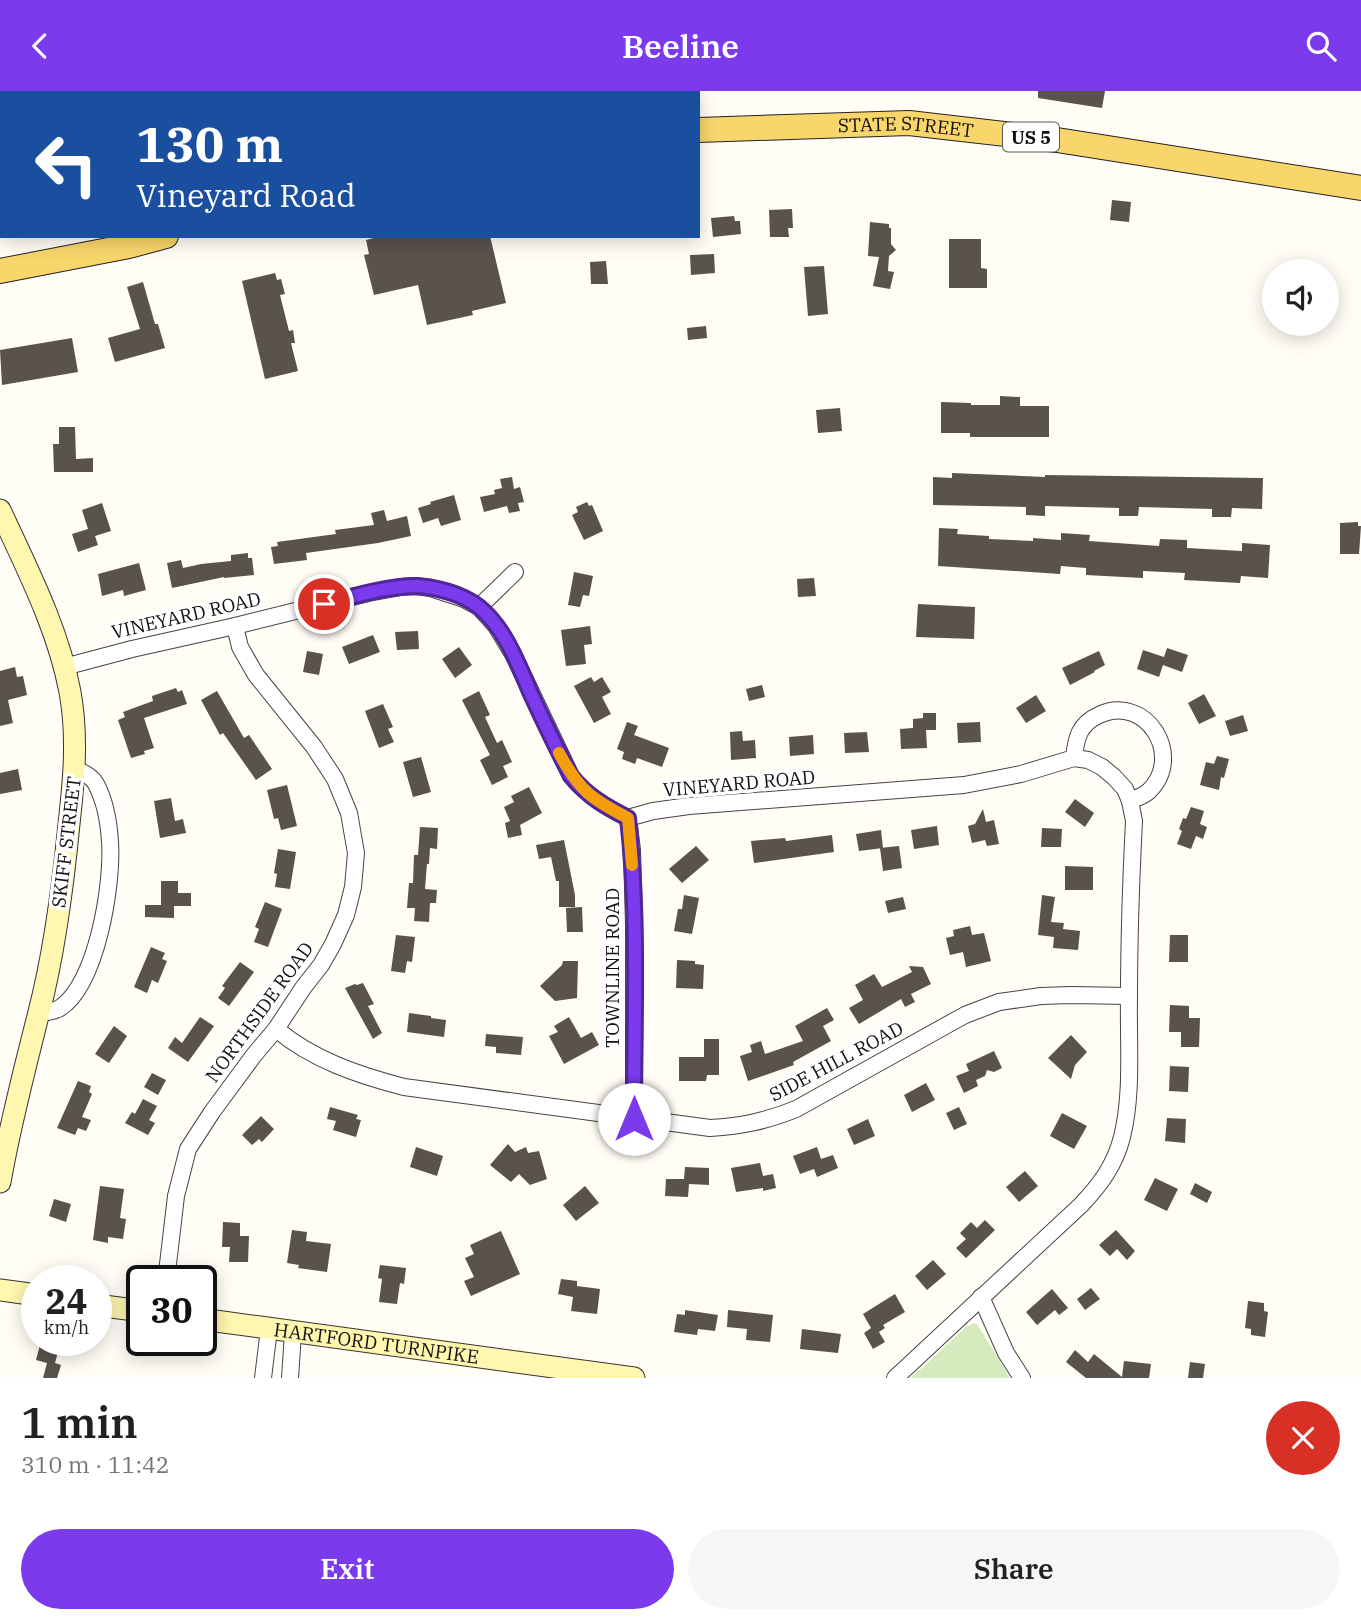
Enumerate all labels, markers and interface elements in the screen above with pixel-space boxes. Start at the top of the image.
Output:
text: Beeline [622,25,739,67]
icon: back [21,27,59,65]
icon: search [1302,27,1340,65]
street label: STATE STREET [837,111,975,142]
text: 130 m [136,112,283,175]
icon: left [21,119,112,210]
road number: US 5 [1003,123,1059,151]
text: Vineyard Road [136,174,356,216]
map controls [1262,259,1339,336]
button: sound [1262,259,1339,336]
pin [294,574,354,634]
icon: arrive [305,585,343,623]
street label: VINEYARD ROAD [109,586,263,644]
street label: VINEYARD ROAD [662,764,816,802]
street label: SKIFF STREET [46,775,86,909]
street label: TOWNLINE ROAD [600,888,624,1048]
street label: NORTHSIDE ROAD [200,937,318,1087]
street label: SIDE HILL ROAD [765,1016,907,1106]
position arrow [597,1082,671,1156]
speed limit sign: 30 [126,1265,217,1356]
text: 24 [45,1278,88,1324]
text: km/h [44,1316,89,1339]
street label: HARTFORD TURNPIKE [272,1317,480,1369]
text: 1 min [21,1395,138,1450]
button: close [1266,1401,1340,1475]
text: 310 m · 11:42 [21,1449,170,1479]
button: Exit [21,1529,674,1609]
button: Share [688,1529,1340,1609]

